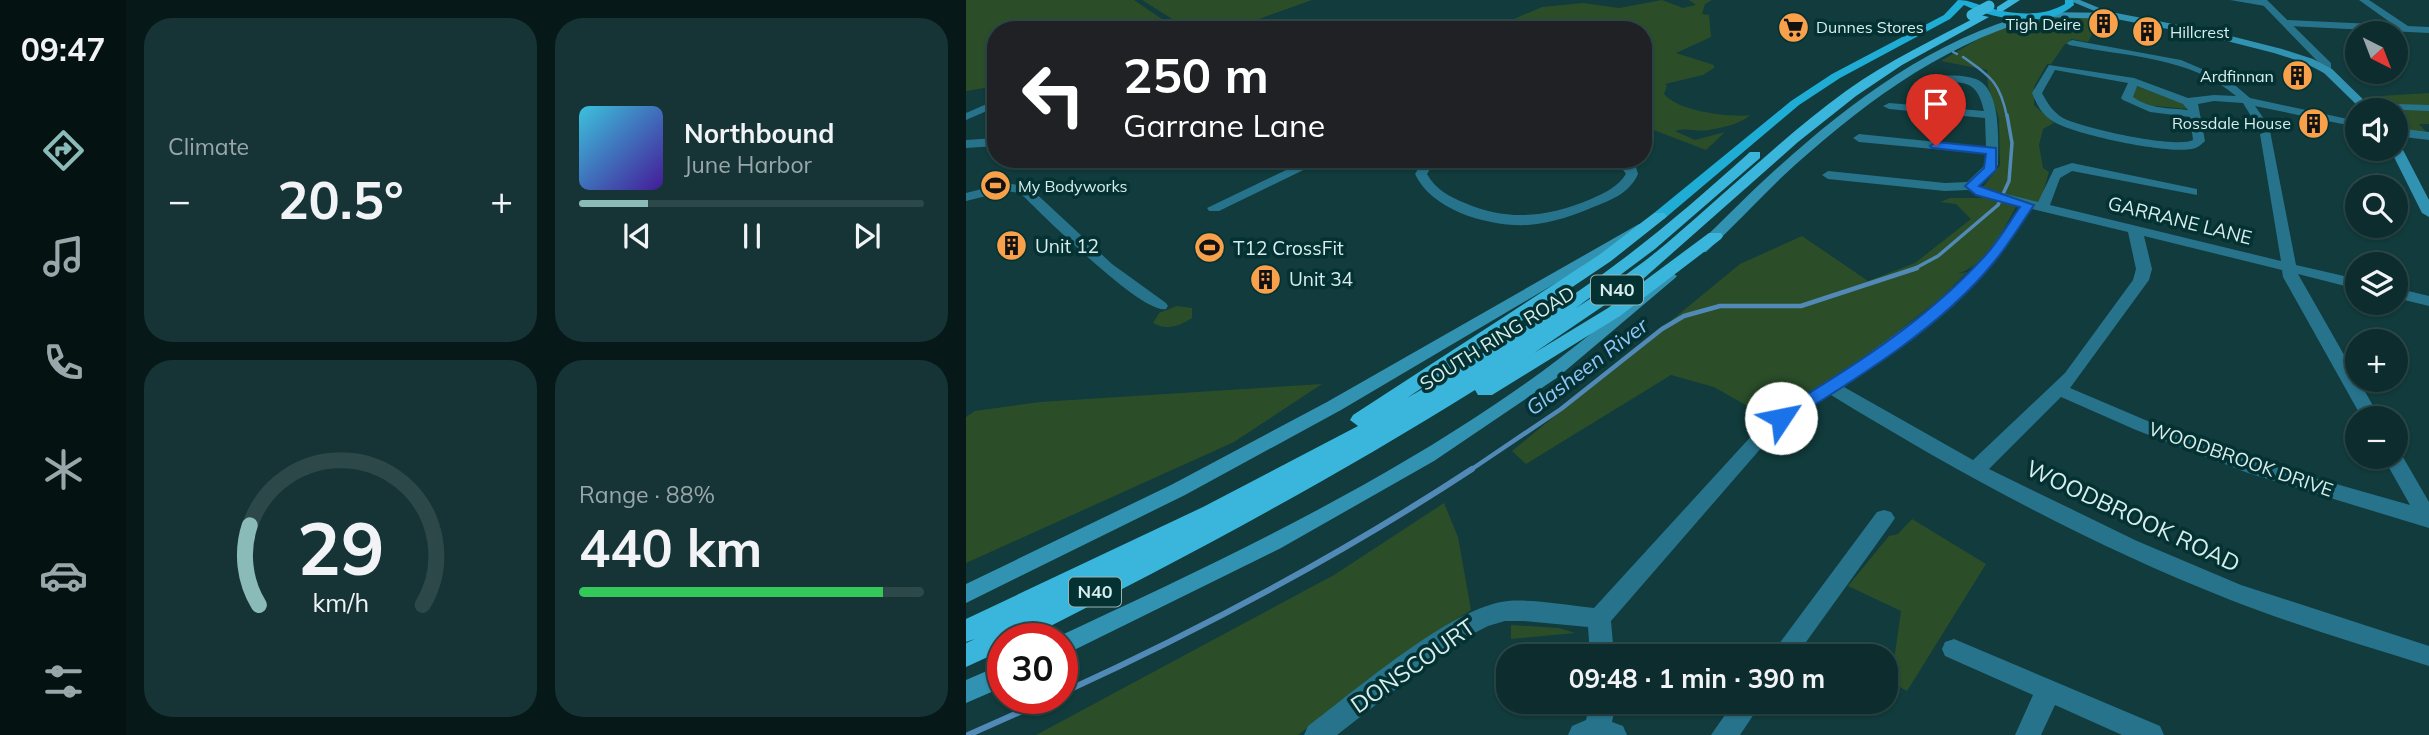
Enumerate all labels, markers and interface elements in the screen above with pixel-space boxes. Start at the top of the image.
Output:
building icon: Tigh Deire [2087,7,2121,41]
supermarket icon: Dunnes Stores [1776,10,1810,44]
place label: Tigh Deire [2005,14,2081,34]
building icon: Hillcrest [2130,15,2164,49]
place label: Dunnes Stores [1816,17,1924,37]
north arrow [2345,21,2408,84]
map controls [2345,21,2408,469]
place label: Hillcrest [2170,22,2230,42]
text: 09:47 [21,29,105,69]
text: 250 m [1123,44,1269,105]
icon: left [1008,49,1099,140]
building icon: Ardfinnan [2280,59,2314,93]
place label: Ardfinnan [2200,66,2274,86]
pin [1906,74,1966,146]
icon: arrive [1917,85,1955,123]
button: sound [2345,98,2408,161]
text: Garrane Lane [1123,105,1325,145]
building icon: Rossdale House [2297,106,2331,140]
place label: Rossdale House [2172,113,2291,133]
text: Northbound [684,117,834,150]
icon: directions [39,126,88,175]
text: Climate [168,132,249,161]
text: June Harbor [684,150,812,179]
text: 20.5° [277,167,404,232]
sports icon: My Bodyworks [978,169,1012,203]
button: search [2345,175,2408,238]
text: − [168,176,191,224]
text: + [490,176,513,224]
place label: My Bodyworks [1018,176,1128,196]
street label: GARRANE LANE [2106,191,2254,249]
icon: previous [618,217,656,255]
icon: pause [733,217,771,255]
icon: next [848,217,886,255]
building icon: Unit 12 [995,229,1029,263]
sports icon: T12 CrossFit [1193,231,1227,265]
icon: music [39,232,88,281]
place label: Unit 12 [1035,234,1099,258]
place label: T12 CrossFit [1233,236,1344,260]
button: layers [2345,252,2408,315]
building icon: Unit 34 [1249,262,1283,296]
place label: Unit 34 [1289,267,1353,291]
road number: N40 [1591,276,1643,304]
street label: SOUTH RING ROAD [1415,281,1579,395]
water label: Glasheen River [1520,311,1654,420]
button: + [2345,329,2408,392]
icon: phone [39,338,88,387]
position arrow [1744,381,1818,455]
button: − [2345,406,2408,469]
street label: WOODBROOK DRIVE [2146,416,2336,502]
icon: climate [39,445,88,494]
street label: WOODBROOK ROAD [2022,453,2245,578]
text: Range · 88% [579,480,715,509]
text: 29 [297,502,384,593]
text: 440 km [579,515,762,580]
icon: car [39,551,88,600]
road number: N40 [1069,578,1121,606]
text: km/h [312,586,369,617]
street label: DONSCOURT [1345,612,1481,719]
speed limit sign: 30 [987,623,1078,714]
icon: filters [39,657,88,706]
text: 09:48 · 1 min · 390 m [1569,662,1825,695]

